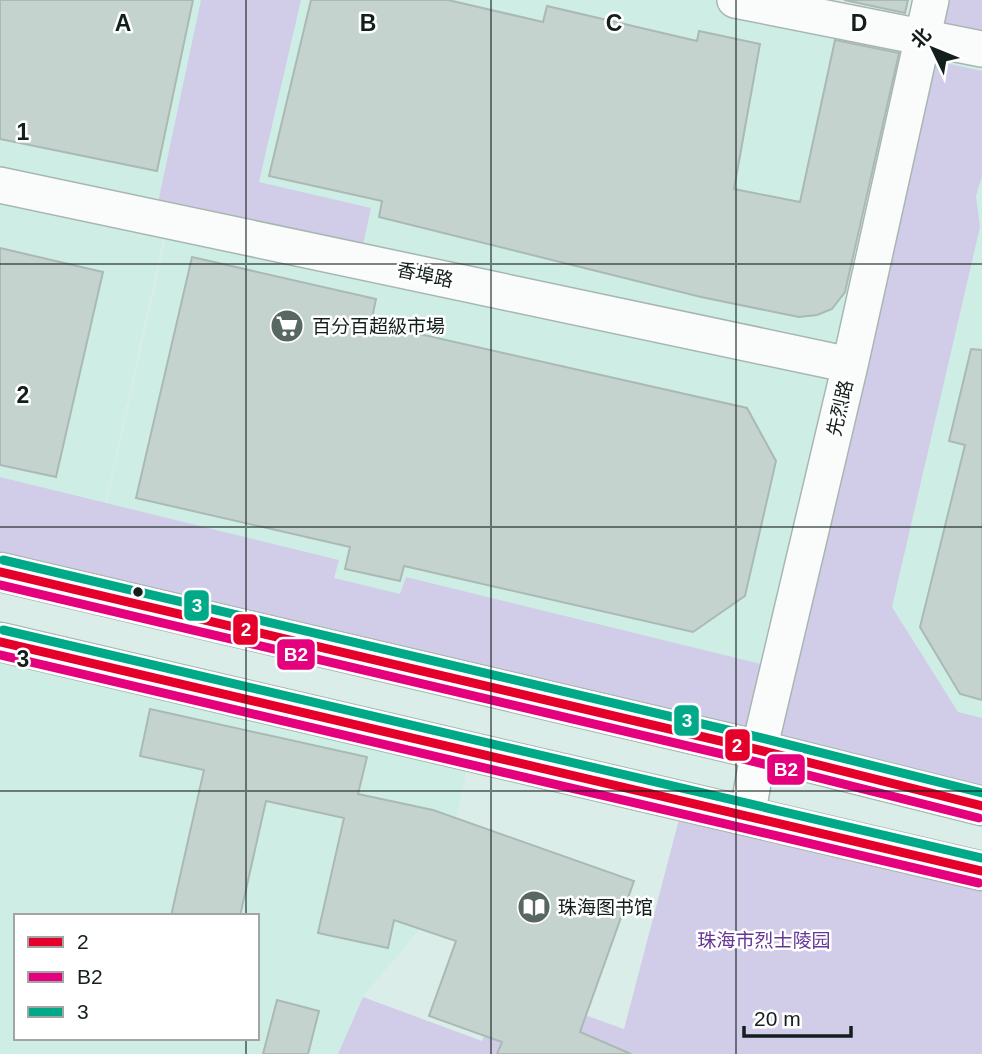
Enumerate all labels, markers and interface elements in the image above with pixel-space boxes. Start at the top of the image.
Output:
text: A [115,10,131,36]
text: B [360,10,376,36]
text: C [606,10,622,36]
text: D [851,10,867,36]
north arrow [898,14,968,84]
text: 北 [907,24,935,52]
text: 1 [17,119,30,145]
street label: 香埠路 [395,259,455,291]
supermarket icon: 百分百超級市場 [268,307,306,345]
place label: 百分百超級市場 [312,316,445,337]
street label: 先烈路 [823,378,857,438]
text: 2 [17,382,29,408]
unlabelled marker [131,585,145,599]
line badge: 3 [183,589,210,622]
text: 3 [192,595,202,616]
line badge: 2 [232,613,259,646]
text: 2 [241,619,251,640]
line badge: B2 [276,638,316,671]
text: B2 [284,644,308,665]
text: 3 [17,646,29,672]
line badge: 3 [673,704,700,737]
text: 3 [682,710,692,731]
line badge: 2 [724,728,751,762]
text: 2 [732,735,742,756]
line badge: B2 [766,753,806,786]
text: B2 [774,759,798,780]
library icon: 珠海图书馆 [515,888,553,926]
place label: 珠海图书馆 [558,897,653,918]
legend [14,914,259,1040]
text: 2 [77,930,89,953]
park label: 珠海市烈士陵园 [697,930,831,951]
text: B2 [77,965,103,988]
scale bar [744,995,851,1038]
text: 3 [77,1000,89,1023]
text: 20 m [754,1007,801,1030]

